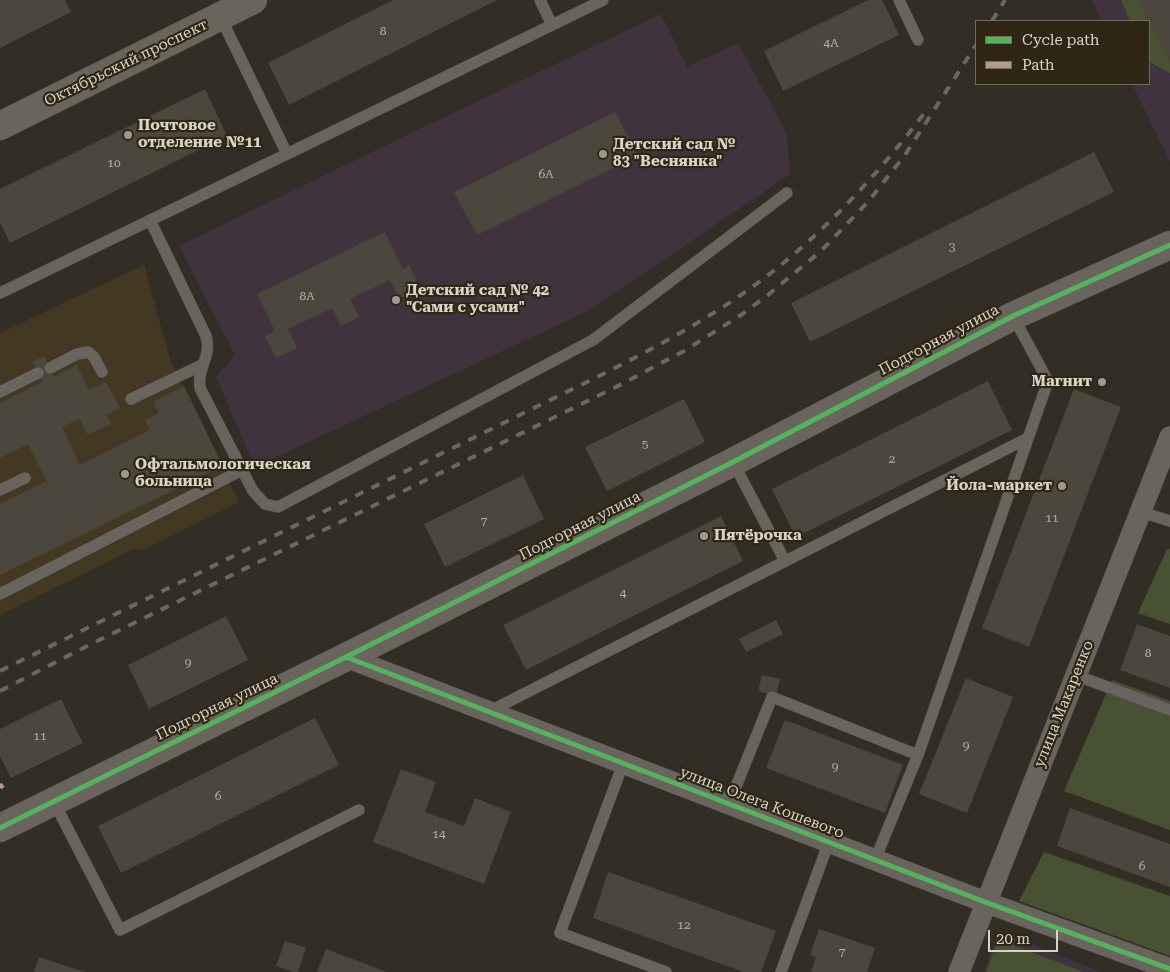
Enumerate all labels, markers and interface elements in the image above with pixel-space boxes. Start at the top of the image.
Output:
street label: Октябрьский проспект [41,16,211,110]
legend [975,20,1150,85]
house number: 8 [380,24,386,38]
text: Cycle path [1022,31,1099,49]
house number: 4А [823,36,839,50]
text: Path [1022,56,1055,74]
place label: Почтовое отделение №11 [138,117,261,152]
marker: Почтовое отделение №11 [122,129,134,141]
place label: Детский сад № 83 "Веснянка" [613,136,736,171]
marker: Детский сад № 83 "Веснянка" [597,148,609,160]
house number: 10 [107,156,121,170]
house number: 6А [538,167,554,181]
house number: 3 [949,240,955,254]
place label: Детский сад № 42 "Сами с усами" [406,282,549,317]
house number: 8А [299,289,315,303]
marker: Детский сад № 42 "Сами с усами" [390,294,402,306]
street label: Подгорная улица [876,301,1002,379]
place label: Магнит [1031,373,1092,391]
marker: Магнит [1096,376,1108,388]
house number: 5 [642,437,648,451]
house number: 2 [889,452,895,466]
place label: Офтальмологическая больница [135,456,311,491]
marker: Офтальмологическая больница [119,468,131,480]
place label: Йола-маркет [946,477,1052,495]
marker: Йола-маркет [1056,480,1068,492]
street label: Подгорная улица [517,488,643,564]
house number: 11 [1045,511,1059,525]
house number: 7 [481,514,487,528]
place label: Пятёрочка [714,527,802,545]
marker: Пятёрочка [698,530,710,542]
house number: 4 [620,586,626,600]
street label: улица Макаренко [1030,638,1098,770]
house number: 8 [1145,646,1151,660]
house number: 9 [185,656,191,670]
street label: Подгорная улица [153,670,281,744]
house number: 11 [33,729,47,743]
house number: 9 [963,739,969,753]
house number: 9 [832,760,838,774]
street label: улица Олега Кошевого [677,763,847,843]
house number: 6 [215,789,221,803]
house number: 14 [432,827,446,841]
house number: 6 [1139,859,1145,873]
house number: 12 [677,918,691,932]
scale bar [990,920,1060,952]
text: 20 m [996,930,1030,948]
house number: 7 [839,945,845,959]

